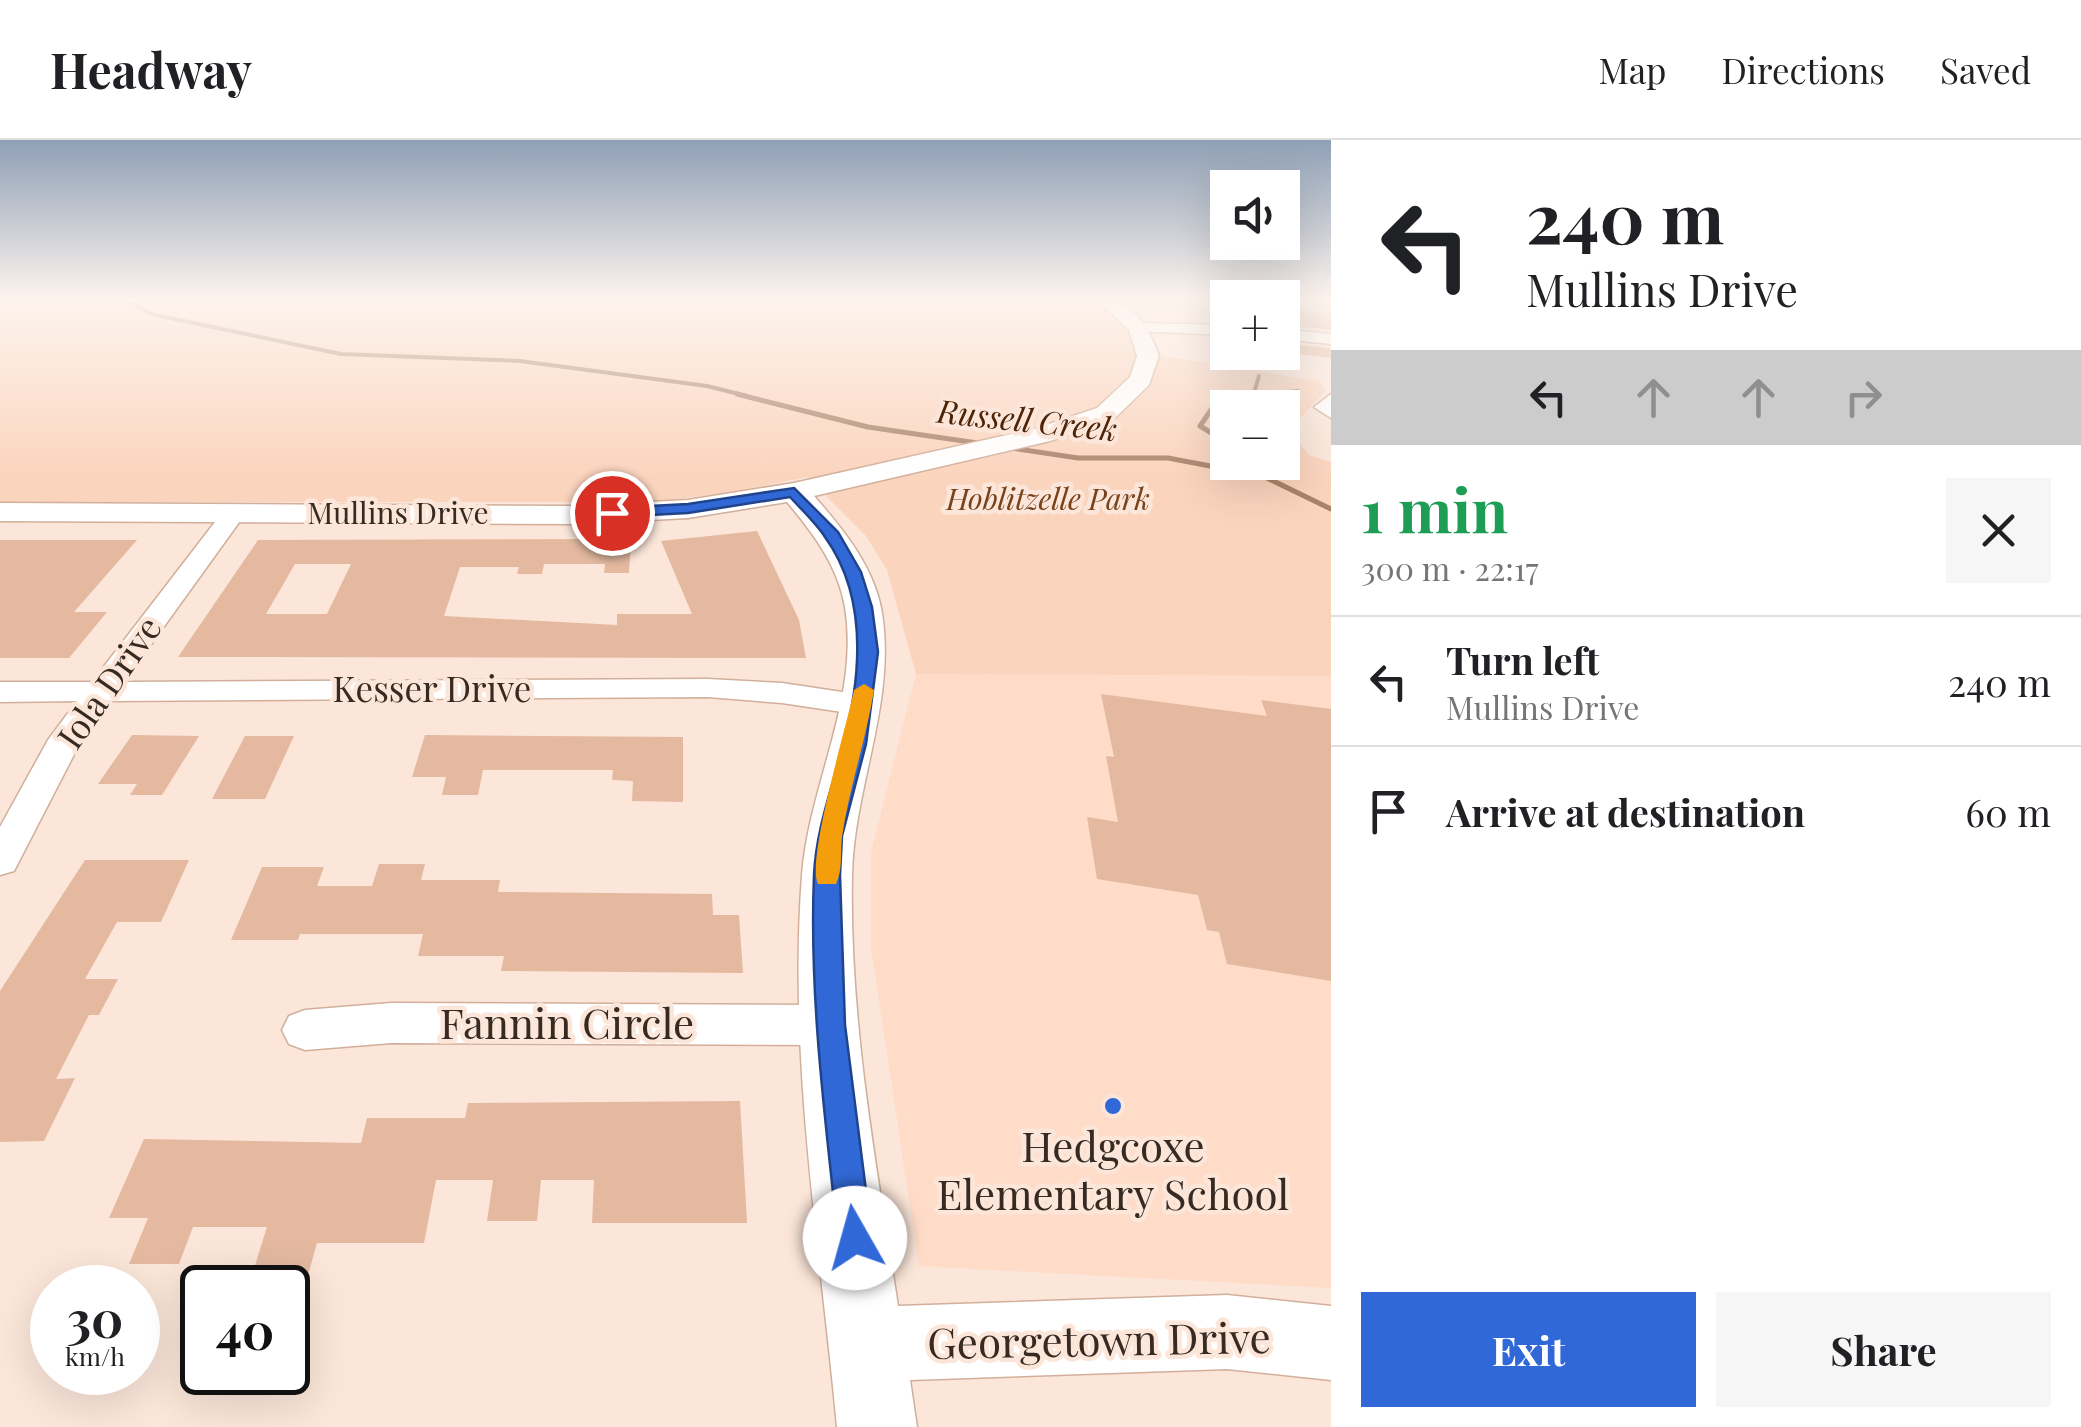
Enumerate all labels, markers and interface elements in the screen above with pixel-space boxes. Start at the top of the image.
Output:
text: Headway [50,37,252,101]
text: Map [1598,46,1666,93]
text: Directions [1721,46,1885,93]
text: Saved [1940,46,2031,93]
text: 240 m [1526,168,1724,262]
map controls [1210,170,1300,480]
button: sound [1210,170,1300,260]
icon: left [1361,180,1491,310]
text: Mullins Drive [1526,258,1798,318]
button: + [1210,280,1300,370]
icon: left [1521,370,1576,425]
icon: ahead [1626,370,1681,425]
icon: ahead [1731,370,1786,425]
icon: right [1836,370,1891,425]
water label: Russell Creek [933,387,1119,449]
button: − [1210,390,1300,480]
text: 1 min [1361,468,1508,548]
pin [570,471,655,556]
park label: Hoblitzelle Park [945,478,1150,518]
button: close [1946,478,2051,583]
icon: arrive [585,486,640,541]
street label: Mullins Drive [307,492,489,532]
text: 300 m · 22:17 [1361,546,1539,589]
street label: Iola Drive [45,606,171,757]
text: Turn left [1446,634,1599,685]
icon: left [1361,654,1416,709]
text: 240 m [1948,656,2051,707]
street label: Kesser Drive [333,664,531,711]
text: Mullins Drive [1446,685,1639,728]
icon: arrive [1361,784,1416,839]
text: Arrive at destination [1446,786,1805,837]
text: 60 m [1965,786,2051,837]
street label: Fannin Circle [440,994,694,1050]
marker: Hedgcoxe Elementary School [1102,1095,1124,1117]
place label: Hedgcoxe Elementary School [937,1117,1289,1221]
position arrow [803,1186,907,1290]
speed limit sign: 40 [180,1265,310,1395]
text: 30 [67,1284,123,1351]
button: Exit [1361,1292,1696,1407]
button: Share [1716,1292,2051,1407]
street label: Georgetown Drive [927,1308,1271,1370]
text: km/h [65,1339,125,1372]

